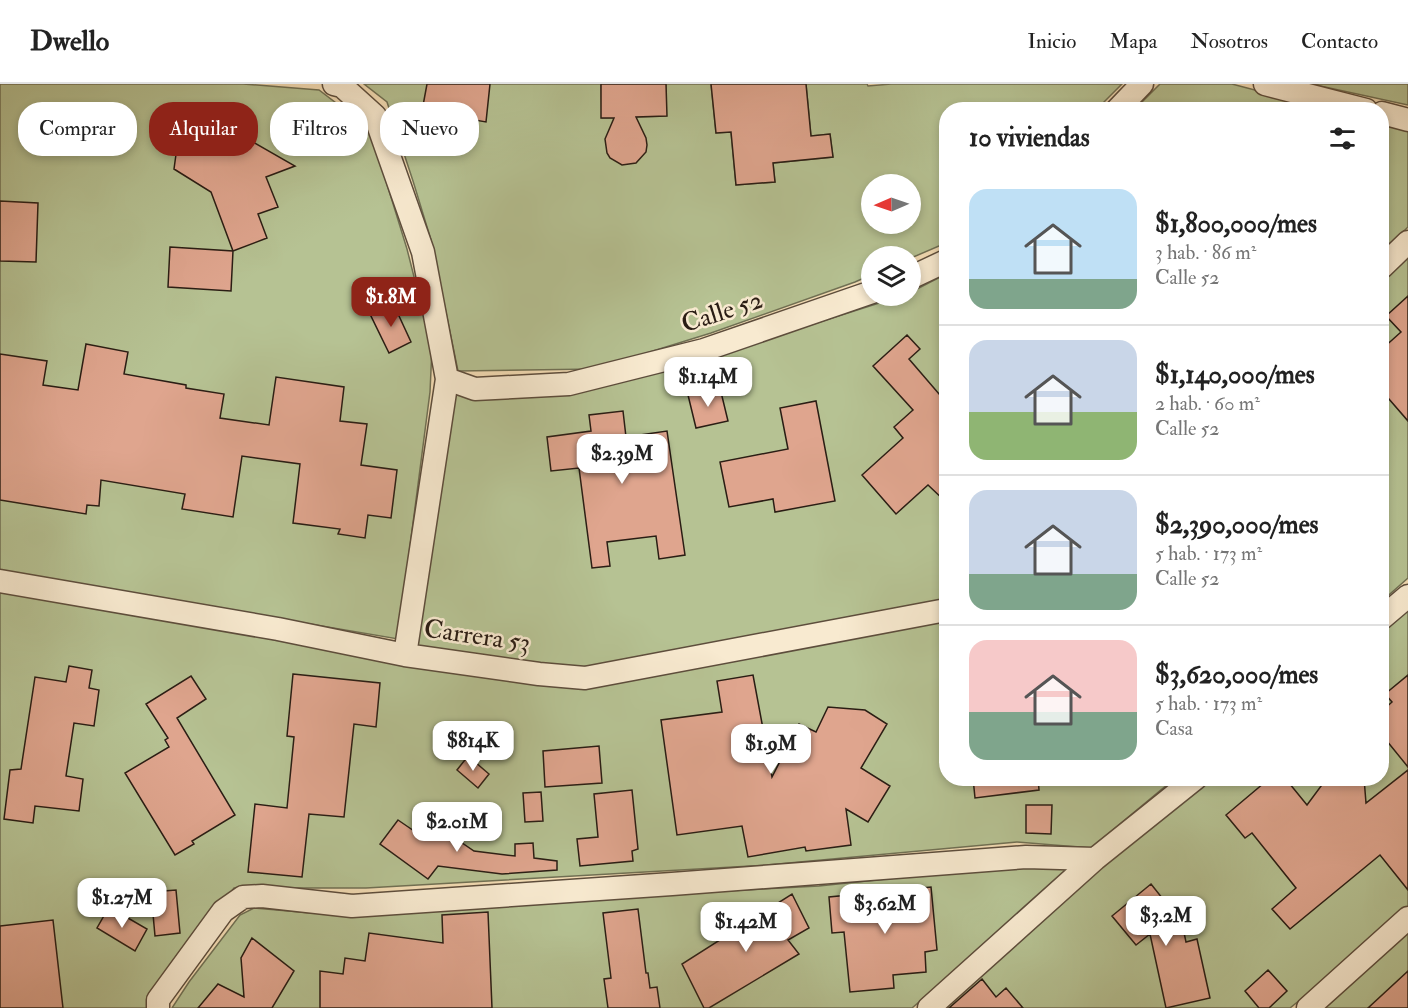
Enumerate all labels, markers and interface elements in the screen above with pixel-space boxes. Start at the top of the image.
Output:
text: Dwello [30,24,109,59]
text: Inicio [1027,28,1076,55]
text: Mapa [1109,28,1157,55]
text: Nosotros [1190,28,1268,55]
text: Contacto [1301,28,1378,55]
chip: Comprar [18,102,137,156]
chip: Alquilar [149,102,258,156]
chip: Filtros [270,102,368,156]
chip: Nuevo [380,102,479,156]
text: 10 viviendas [969,122,1090,154]
icon: filters [1326,122,1359,155]
north arrow [861,174,921,234]
map controls [861,174,921,306]
text: $1,800,000/mes [1155,208,1317,240]
icon: home [1017,213,1089,285]
text: 3 hab. · 86 m² [1155,240,1256,265]
button: layers [861,246,921,306]
text: Calle 52 [1155,265,1219,290]
pin: $1.8M [349,277,433,328]
text: $1.8M [365,284,417,309]
street label: Calle 52 [677,284,767,340]
pin: $1.14M [659,357,757,408]
text: $1,140,000/mes [1155,359,1315,391]
text: $1.14M [678,364,738,389]
icon: home [1017,364,1089,436]
text: 2 hab. · 60 m² [1155,391,1260,416]
text: Calle 52 [1155,416,1219,441]
pin: $2.39M [573,434,671,485]
text: $2.39M [591,441,653,466]
text: $2,390,000/mes [1155,509,1318,541]
icon: home [1017,514,1089,586]
text: 5 hab. · 173 m² [1155,541,1262,566]
text: Calle 52 [1155,566,1219,591]
street label: Carrera 53 [422,613,532,659]
text: $3,620,000/mes [1155,659,1318,691]
icon: home [1017,664,1089,736]
text: 5 hab. · 173 m² [1155,691,1262,716]
text: Casa [1155,716,1193,741]
pin: $814K [431,721,515,772]
pin: $1.9M [729,724,813,775]
text: $814K [447,728,499,753]
text: $1.9M [745,731,797,756]
pin: $2.01M [408,802,506,853]
text: $2.01M [426,809,488,834]
pin: $1.27M [73,878,171,929]
pin: $3.62M [836,884,934,935]
text: $1.27M [92,885,152,910]
text: $3.62M [854,891,916,916]
pin: $3.2M [1124,896,1208,947]
pin: $1.42M [697,902,795,953]
text: $3.2M [1140,903,1192,928]
text: $1.42M [715,909,777,934]

